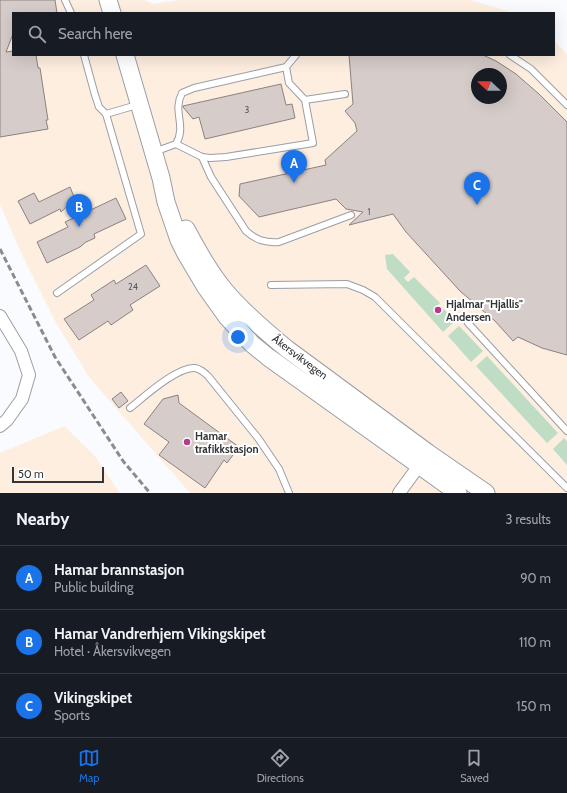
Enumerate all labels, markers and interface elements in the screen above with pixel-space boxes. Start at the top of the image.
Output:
search box [12,12,555,56]
icon: search [26,23,48,45]
text: Search here [58,25,133,43]
north arrow [471,68,507,104]
house number: 3 [245,104,250,115]
pin: A [281,150,307,183]
pin: C [464,172,490,205]
pin: B [66,194,92,227]
house number: 1 [368,206,371,217]
house number: 24 [128,281,138,292]
place label: Hjalmar "Hjallis" Andersen [446,297,523,324]
marker: Hjalmar "Hjallis" Andersen [433,305,443,315]
your location [228,327,248,347]
street label: Åkersvikvegen [269,331,331,382]
place label: Hamar trafikkstasjon [195,429,259,456]
marker: Hamar trafikkstasjon [182,437,192,447]
scale bar [12,465,104,484]
text: 50 m [18,467,44,481]
text: Nearby [16,509,69,529]
text: 3 results [505,511,551,527]
text: Hamar brannstasjon [54,561,184,579]
text: A [25,570,33,586]
text: 90 m [520,570,551,586]
text: Public building [54,579,134,595]
text: Hamar Vandrerhjem Vikingskipet [54,625,266,643]
text: B [25,634,33,650]
text: 110 m [519,634,551,650]
text: Hotel · Åkersvikvegen [54,643,171,659]
text: Vikingskipet [54,689,132,707]
text: C [25,698,33,714]
text: 150 m [516,698,551,714]
text: Sports [54,707,90,723]
tab: Map [78,747,100,785]
tab: Directions [257,747,304,785]
tab: Saved [460,747,489,785]

